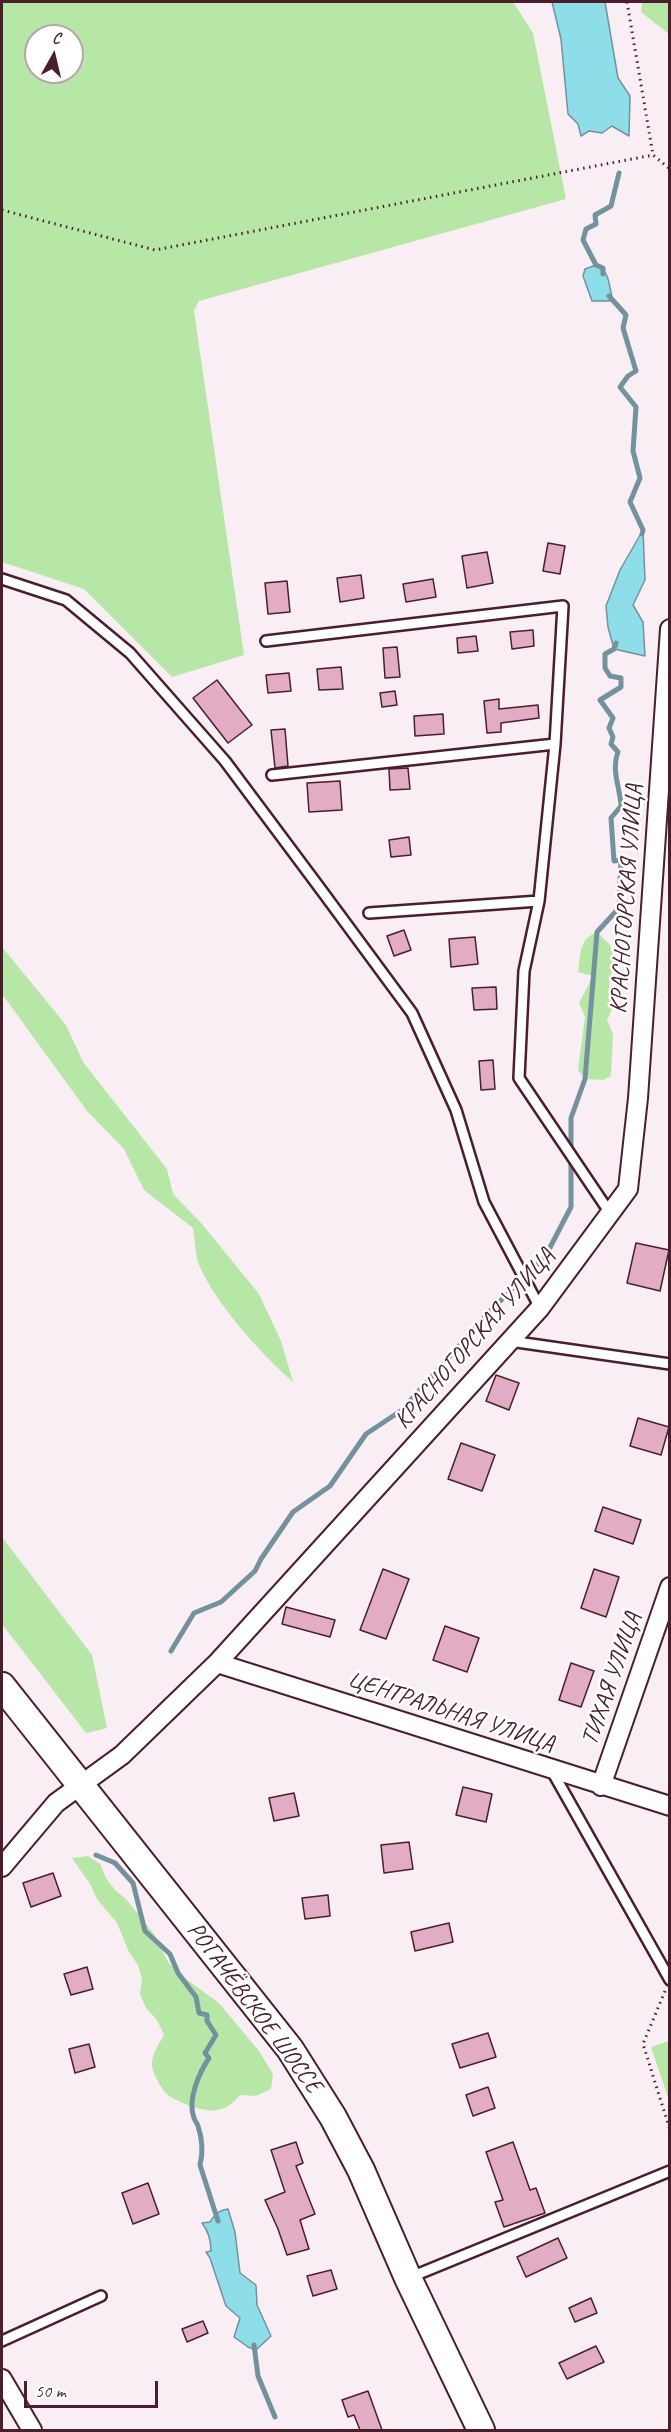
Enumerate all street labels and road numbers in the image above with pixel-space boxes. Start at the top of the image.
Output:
street label: КРАСНОГОРСКАЯ УЛИЦА [605,783,649,1015]
street label: КРАСНОГОРСКАЯ УЛИЦА [389,1243,561,1435]
street label: ТИХАЯ УЛИЦА [576,1609,648,1749]
street label: ЦЕНТРАЛЬНАЯ УЛИЦА [344,1665,558,1759]
street label: РОГАЧЁВСКОЕ ШОССЕ [180,1917,328,2099]

